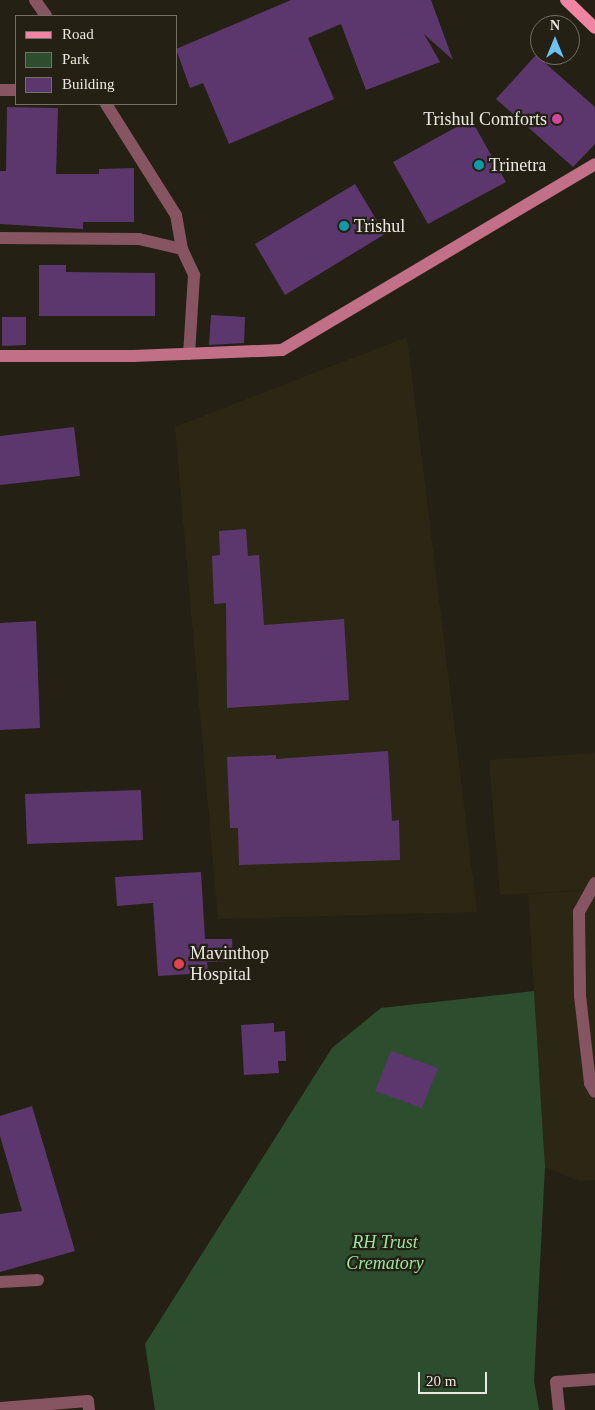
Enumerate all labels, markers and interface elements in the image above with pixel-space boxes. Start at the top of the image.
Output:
legend [15,15,178,105]
north arrow [530,15,580,65]
text: N [550,18,560,33]
text: Road [62,26,94,42]
text: Park [62,51,90,67]
text: Building [62,76,115,92]
place label: Trishul Comforts [423,108,547,130]
marker: Trishul Comforts [551,113,563,125]
place label: Trinetra [489,154,546,176]
marker: Trinetra [473,159,485,171]
place label: Trishul [354,215,405,237]
marker: Trishul [338,220,350,232]
place label: Mavinthop Hospital [190,943,269,986]
marker: Mavinthop Hospital [172,957,186,971]
park label: RH Trust Crematory [346,1232,424,1274]
scale bar [420,1362,489,1394]
text: 20 m [426,1373,456,1389]

